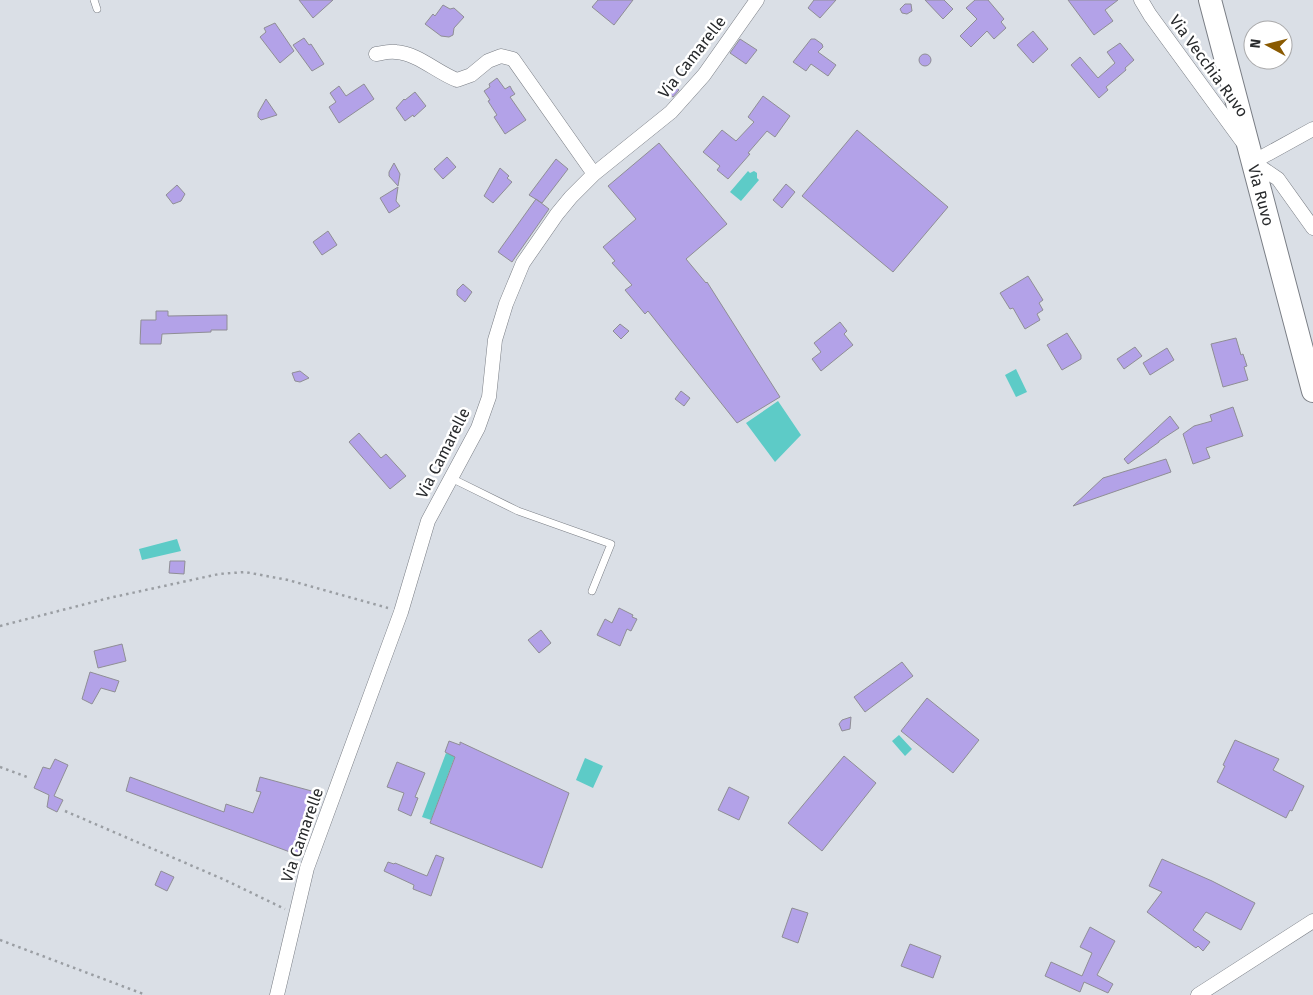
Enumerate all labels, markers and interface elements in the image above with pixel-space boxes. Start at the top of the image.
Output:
street label: Via Vecchia Ruvo [1166,11,1252,121]
street label: Via Camarelle [654,12,730,102]
north arrow [1243,20,1293,70]
text: N [1247,38,1265,49]
street label: Via Ruvo [1244,163,1279,228]
street label: Via Camarelle [412,405,474,501]
street label: Via Camarelle [277,785,327,885]

